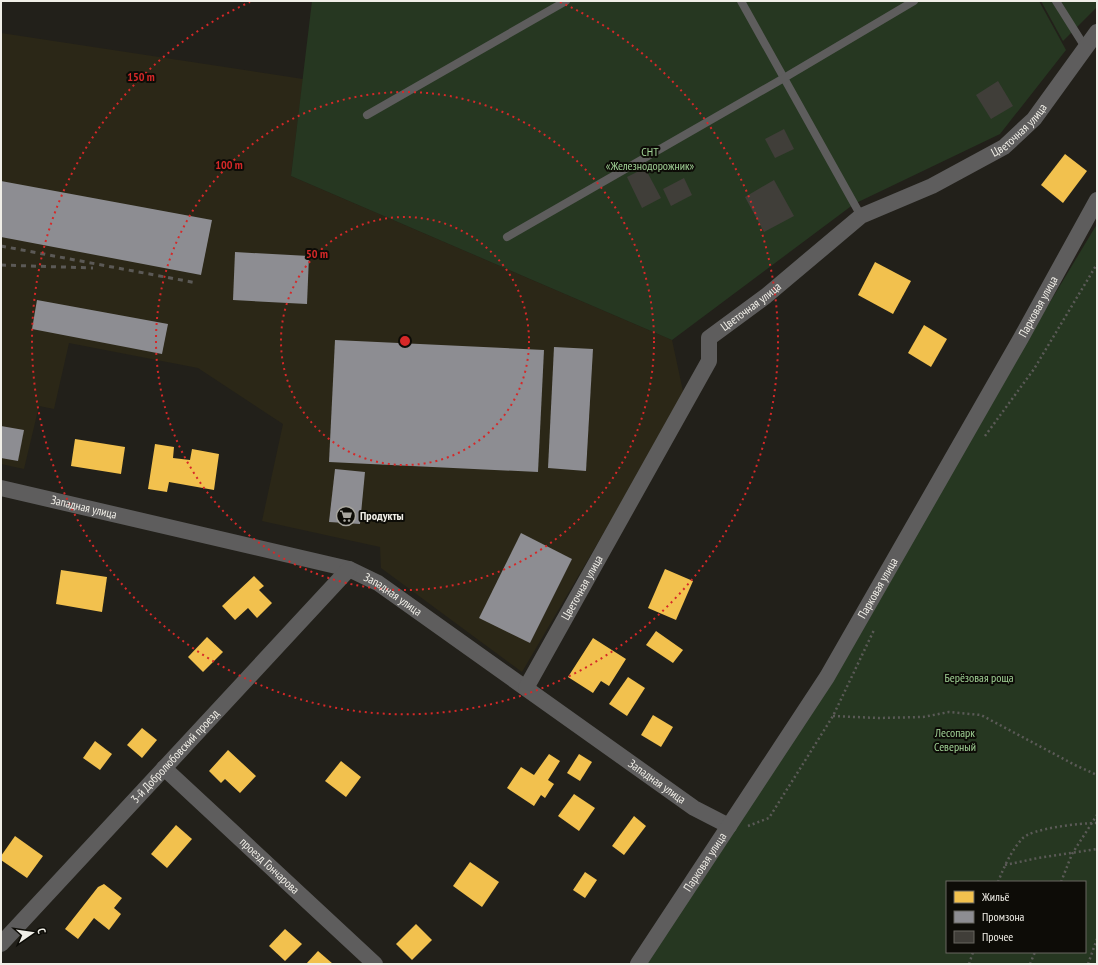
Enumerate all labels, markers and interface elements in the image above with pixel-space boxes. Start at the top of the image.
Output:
text: 150 m [127,69,155,84]
street label: Цветочная улица [988,100,1050,160]
park label: СНТ «Железнодорожник» [606,144,695,173]
text: 100 m [215,157,243,172]
text: 50 m [306,246,328,261]
street label: Парковая улица [1015,273,1061,340]
street label: Цветочная улица [717,279,784,334]
centre of rings [398,334,412,348]
street label: Западная улица [50,492,118,522]
supermarket icon: Продукты [335,505,357,527]
place label: Продукты [360,508,404,523]
street label: Цветочная улица [558,552,606,622]
street label: Парковая улица [854,555,901,621]
street label: Западная улица [361,569,425,619]
park label: Берёзовая роща [944,670,1014,685]
street label: 3-й Добролюбовский проезд [127,705,223,806]
park label: Лесопарк Северный [934,725,976,754]
street label: Западная улица [626,756,689,807]
street label: Парковая улица [680,829,730,894]
street label: проезд Гончарова [237,834,303,897]
legend [946,881,1086,953]
text: Жильё [981,889,1009,904]
text: Промзона [982,909,1025,924]
north arrow [12,913,52,953]
text: С [34,927,49,935]
text: Прочее [982,929,1013,944]

